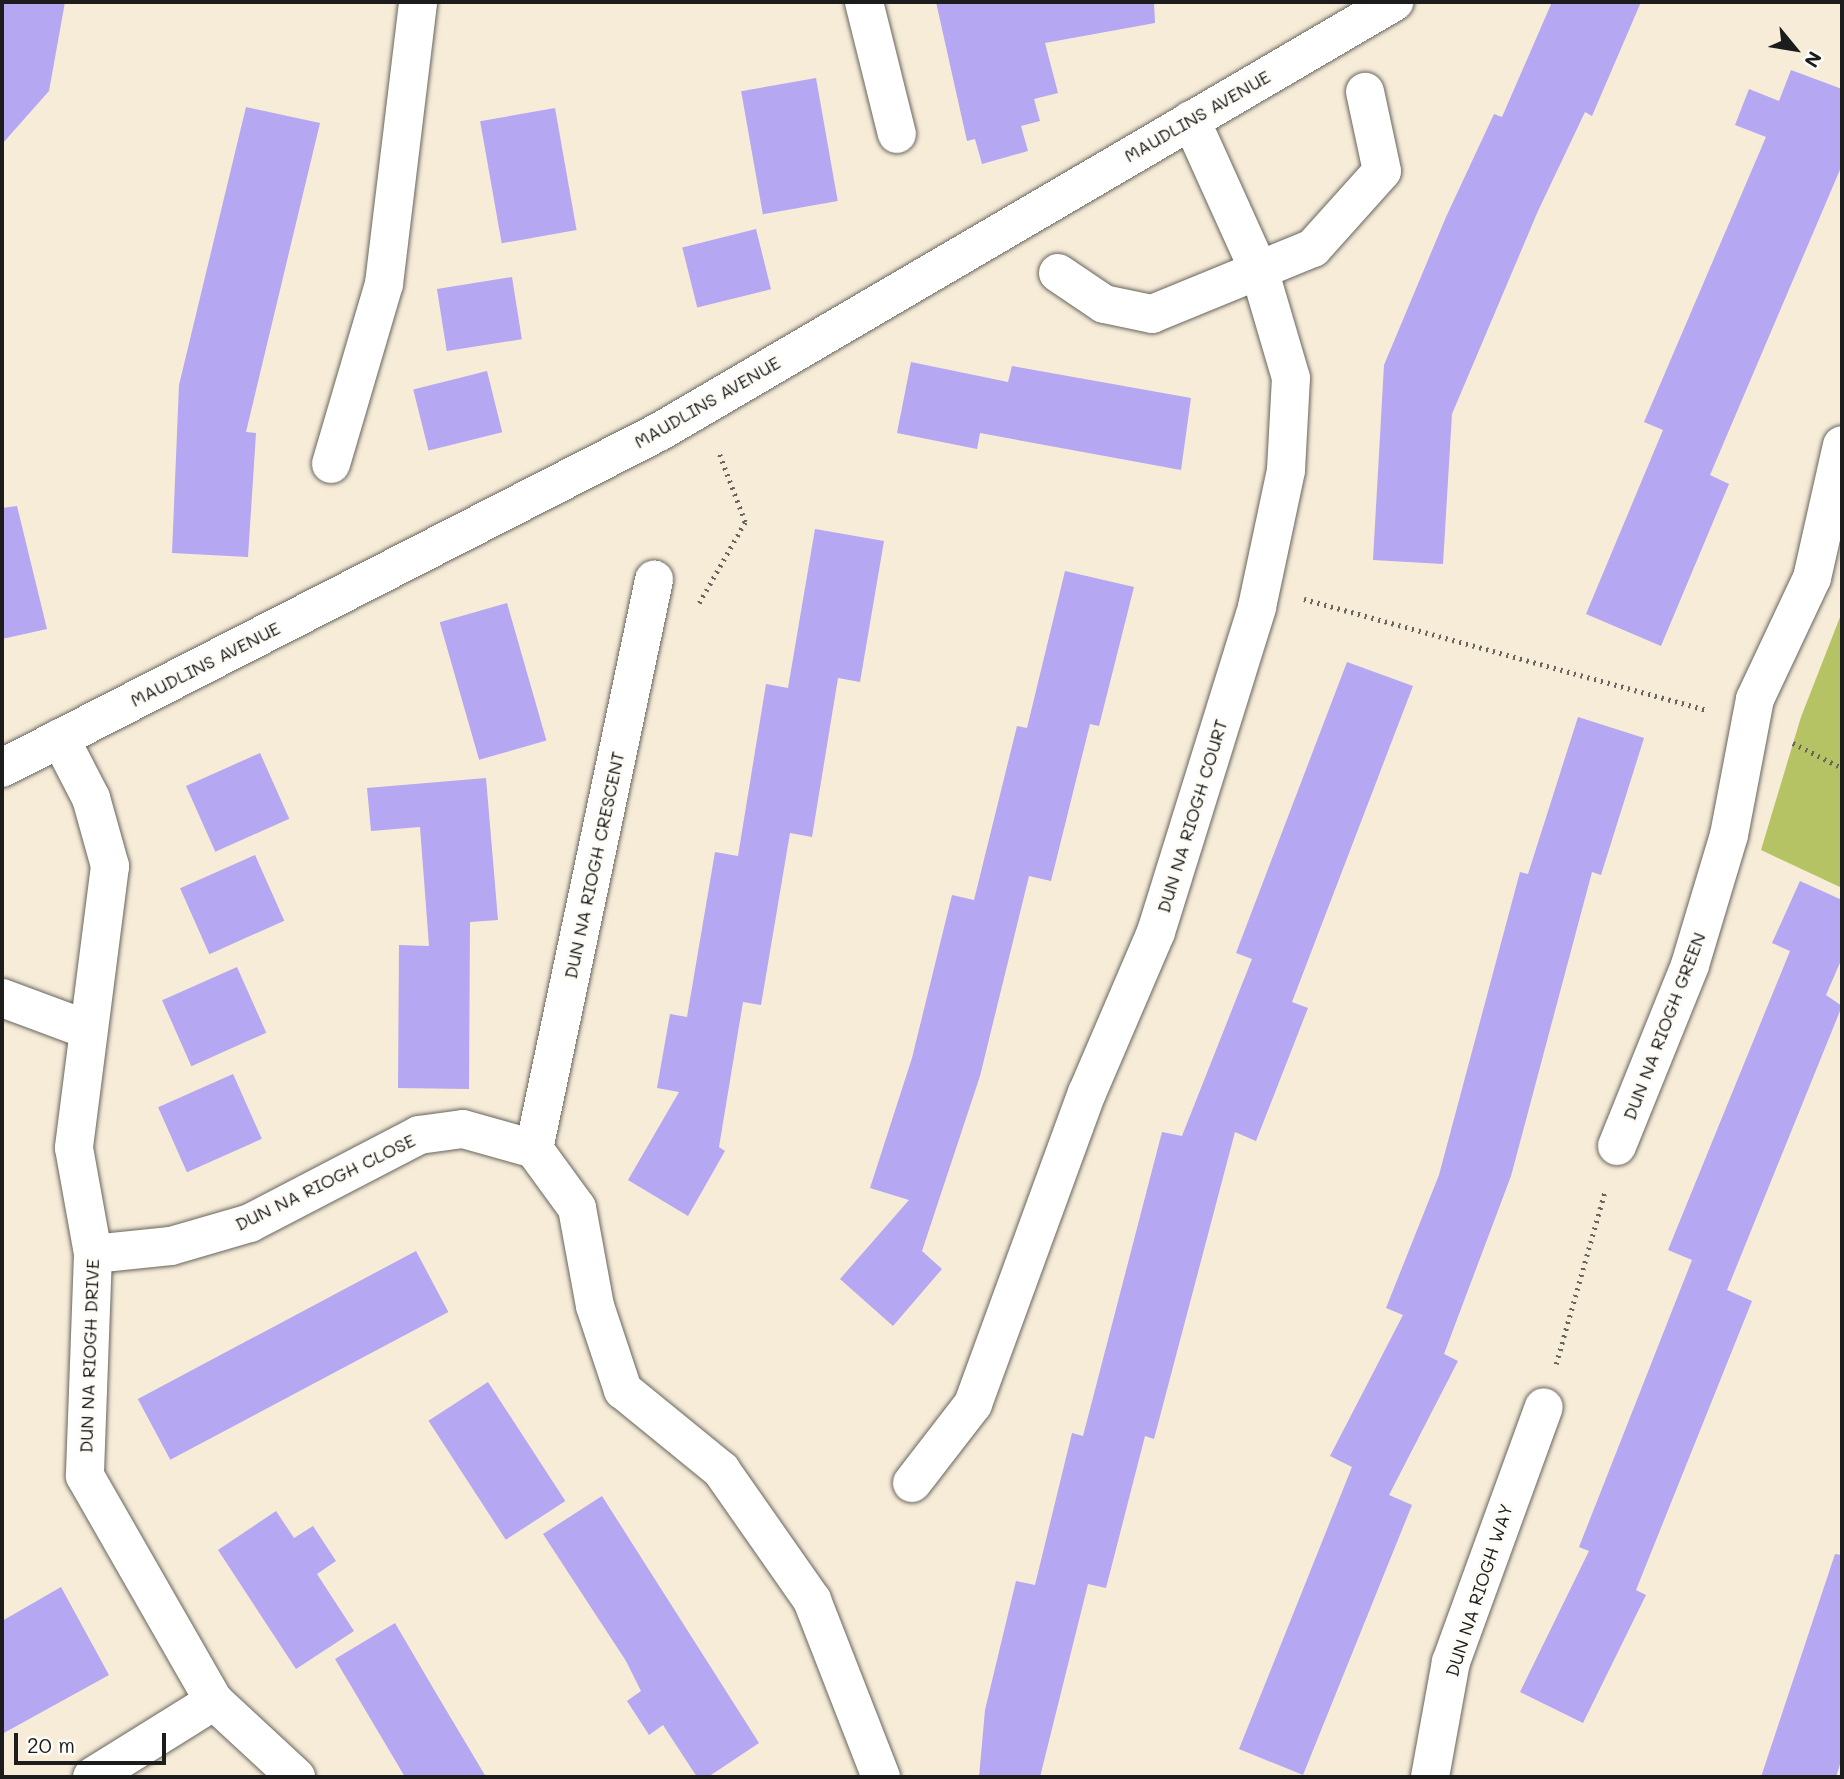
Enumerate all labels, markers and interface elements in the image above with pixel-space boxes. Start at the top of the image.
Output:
north arrow [1760,14,1830,84]
text: N [1799,47,1828,72]
street label: MAUDLINS AVENUE [1120,65,1274,167]
street label: MAUDLINS AVENUE [630,351,784,453]
street label: MAUDLINS AVENUE [127,617,283,711]
street label: DUN NA RIOGH COURT [1152,717,1232,915]
street label: DUN NA RIOGH CRESCENT [559,749,629,981]
street label: DUN NA RIOGH GREEN [1618,929,1710,1123]
street label: DUN NA RIOGH CLOSE [231,1129,419,1235]
street label: DUN NA RIOGH DRIVE [75,1259,103,1453]
street label: DUN NA RIOGH WAY [1441,1501,1517,1679]
scale bar [18,1720,170,1764]
text: 20 m [27,1731,75,1758]

